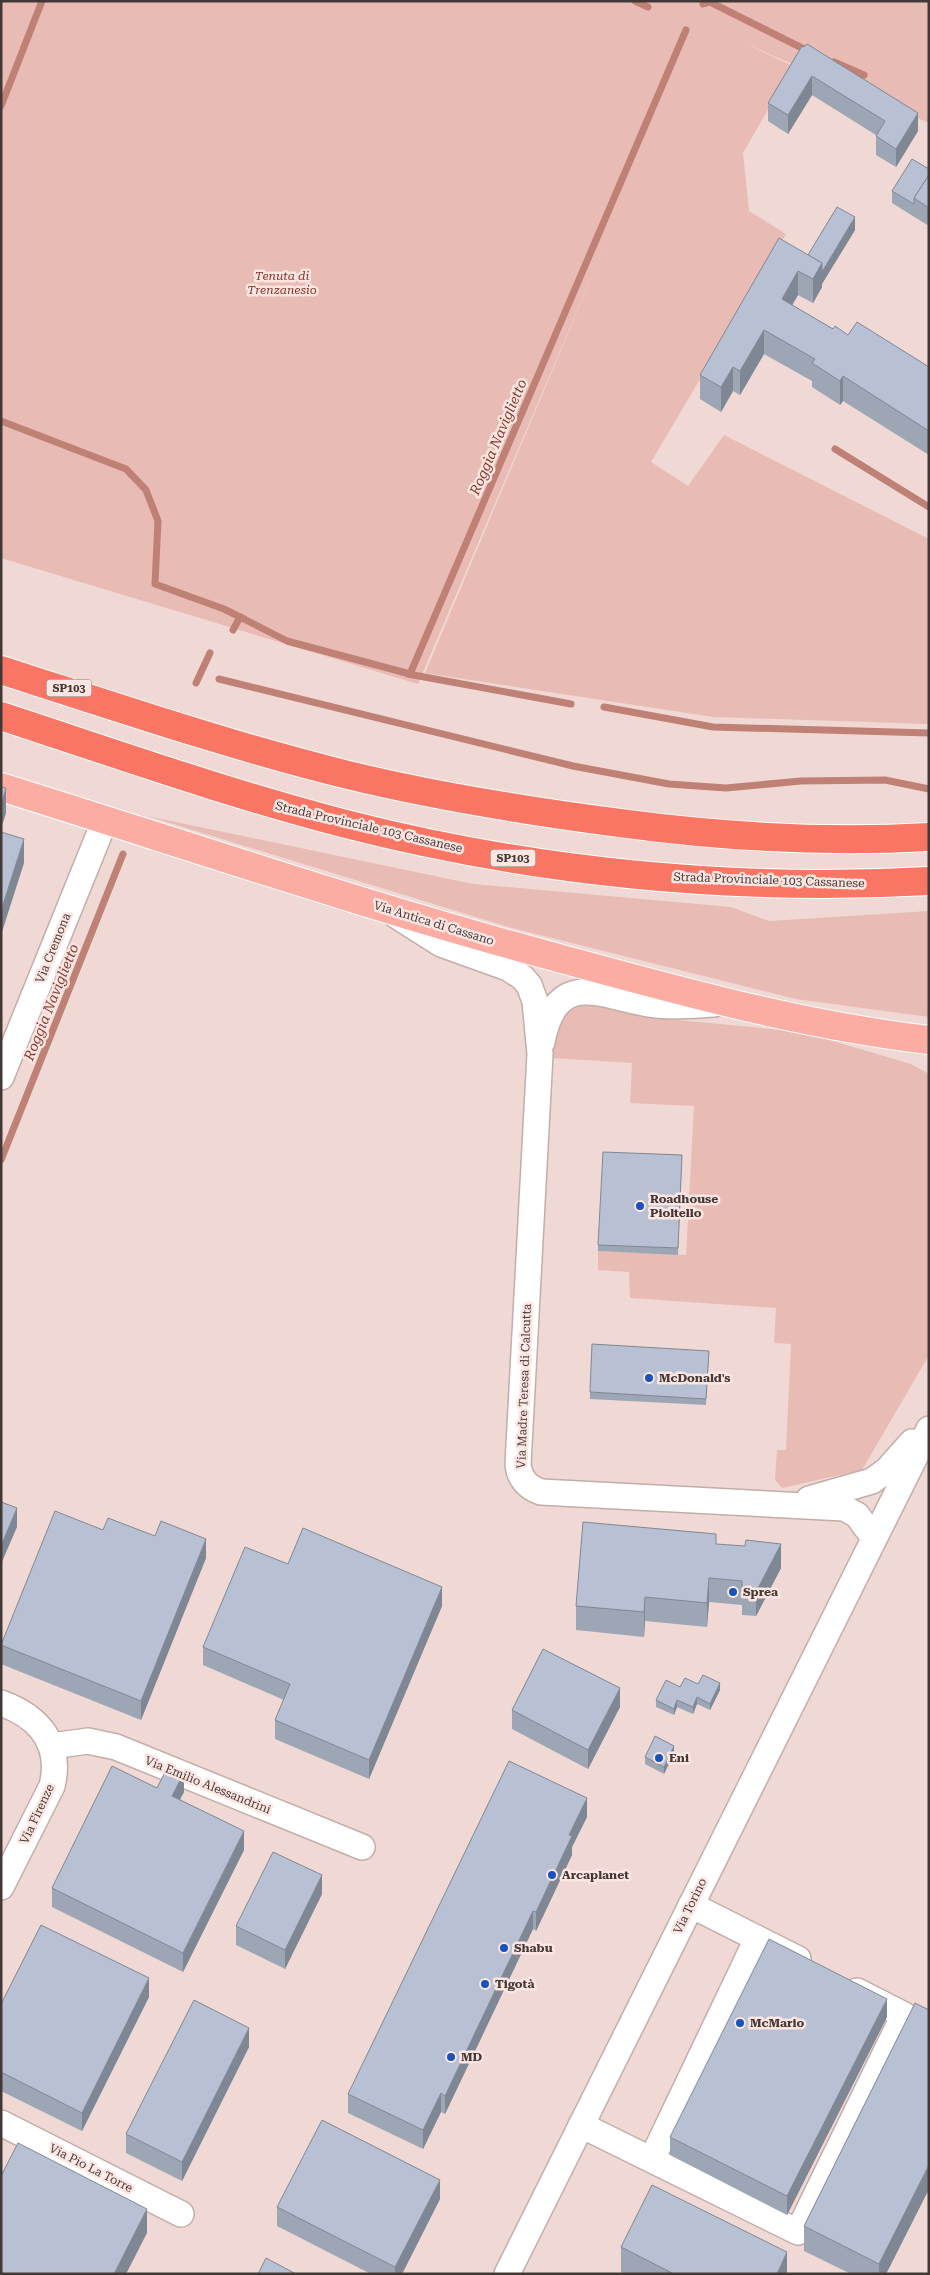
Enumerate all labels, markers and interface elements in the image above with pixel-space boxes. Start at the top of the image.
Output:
park label: Tenuta di Trenzanesio [247,269,317,297]
water label: Roggia Naviglietto [466,377,530,498]
road number: SP103 [46,680,92,696]
street label: Strada Provinciale 103 Cassanese [274,799,464,855]
road number: SP103 [490,850,536,866]
street label: Strada Provinciale 103 Cassanese [673,870,865,890]
street label: Via Antica di Cassano [372,898,496,948]
street label: Via Cremona [33,910,74,985]
water label: Roggia Naviglietto [20,941,82,1063]
place label: Roadhouse Pioltello [650,1192,718,1220]
marker: Roadhouse Pioltello [634,1200,646,1212]
street label: Via Madre Teresa di Calcutta [514,1303,534,1469]
place label: McDonald's [659,1371,731,1385]
marker: McDonald's [643,1372,655,1384]
place label: Sprea [743,1585,778,1599]
marker: Sprea [727,1586,739,1598]
place label: Eni [669,1751,689,1765]
marker: Eni [653,1752,665,1764]
street label: Via Emilio Alessandrini [143,1753,273,1817]
street label: Via Firenze [17,1782,57,1846]
place label: Arcaplanet [562,1868,629,1882]
marker: Arcaplanet [546,1869,558,1881]
street label: Via Torino [671,1876,709,1936]
place label: Shabu [514,1941,553,1955]
marker: Shabu [498,1942,510,1954]
place label: Tigotà [495,1977,535,1991]
marker: Tigotà [479,1978,491,1990]
place label: McMario [750,2016,804,2030]
marker: McMario [734,2017,746,2029]
place label: MD [461,2050,483,2064]
marker: MD [445,2051,457,2063]
street label: Via Pio La Torre [47,2141,135,2195]

